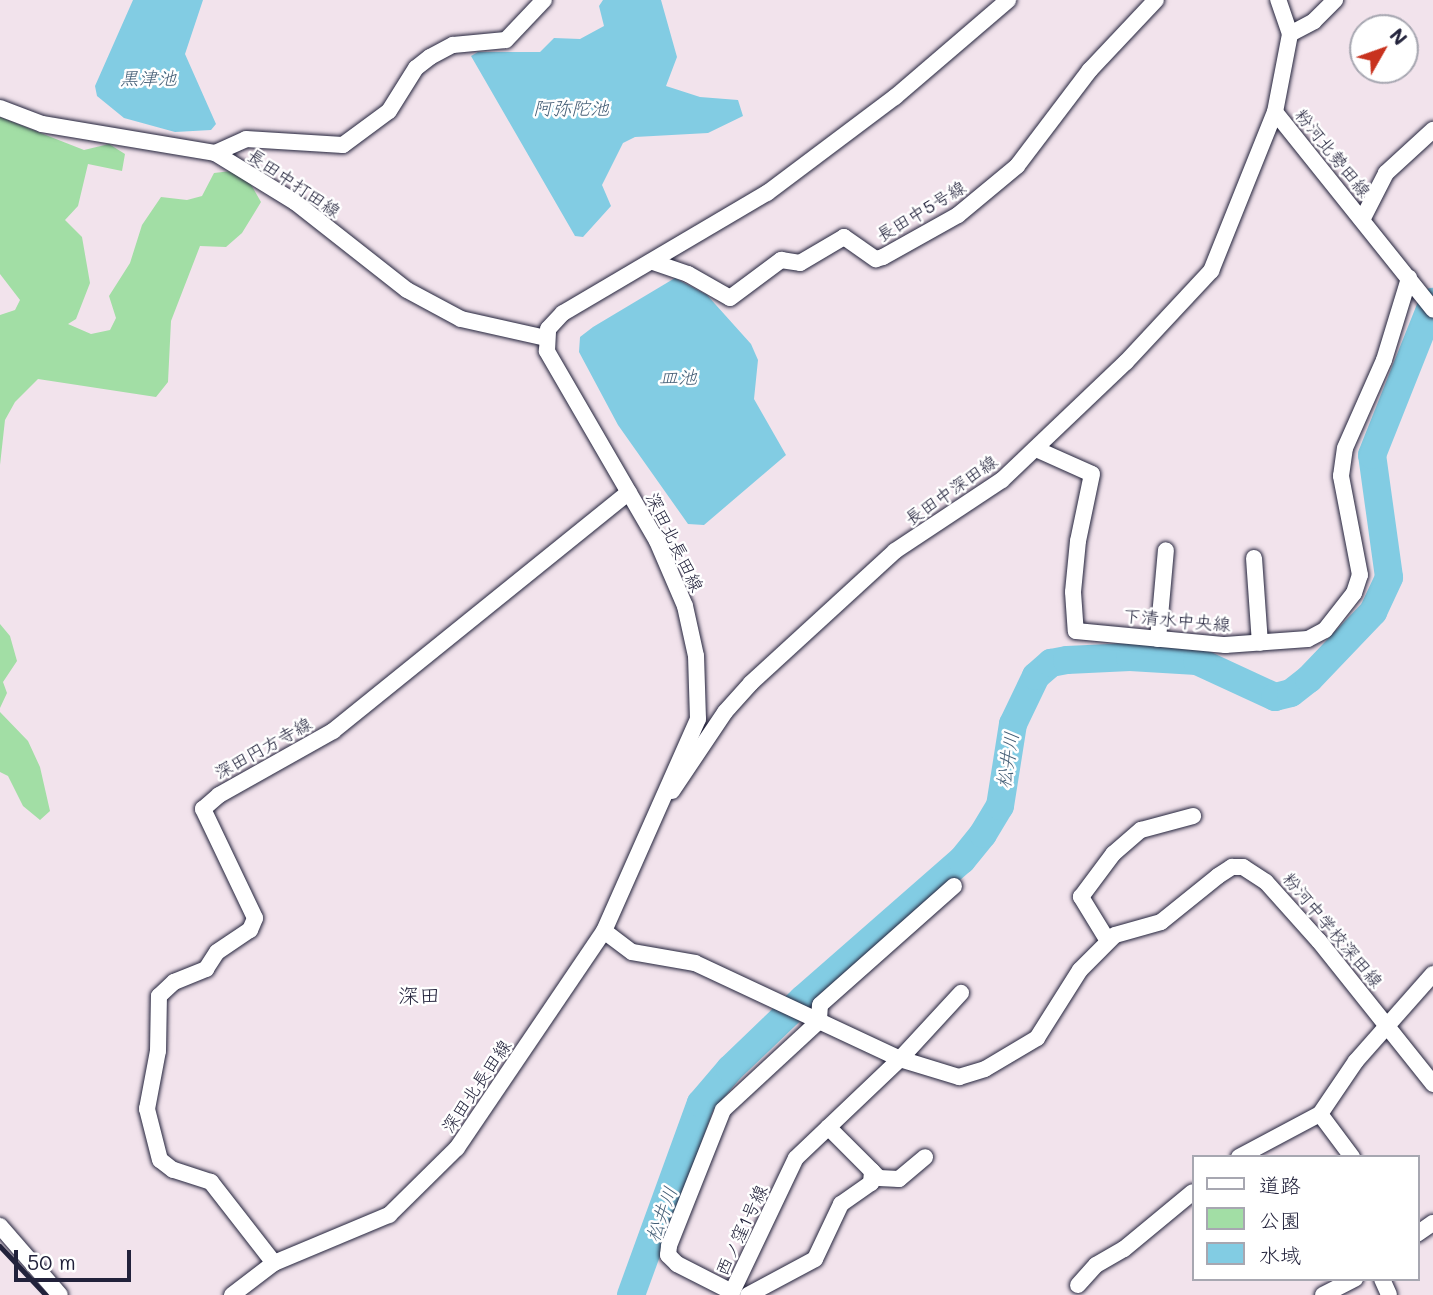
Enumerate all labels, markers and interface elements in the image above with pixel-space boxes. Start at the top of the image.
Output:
north arrow [1349,14,1419,84]
text: N [1385,23,1413,50]
water label: 黒津池 [120,67,176,89]
water label: 阿弥陀池 [533,97,609,119]
street label: 粉河北勢田線 [1291,104,1375,202]
street label: 長田中打田線 [243,144,345,222]
street label: 長田中5号線 [872,176,970,246]
water label: 皿池 [659,366,697,388]
street label: 長田中深田線 [901,450,1001,530]
street label: 深田北長田線 [642,489,708,595]
street label: 下清水中央線 [1122,605,1232,635]
street label: 深田円方寺線 [211,712,315,784]
water label: 松井川 [991,730,1023,790]
street label: 粉河中学校深田線 [1278,868,1388,992]
district label: 深田 [398,982,440,1008]
street label: 深田北長田線 [437,1035,515,1137]
legend [1192,1155,1419,1281]
text: 道路 [1259,1171,1301,1198]
street label: 西ノ窪1号線 [710,1181,772,1279]
water label: 松井川 [641,1183,681,1245]
text: 公園 [1259,1206,1301,1233]
scale bar [18,1236,135,1280]
text: 水域 [1259,1241,1301,1268]
text: 50 m [27,1248,76,1275]

